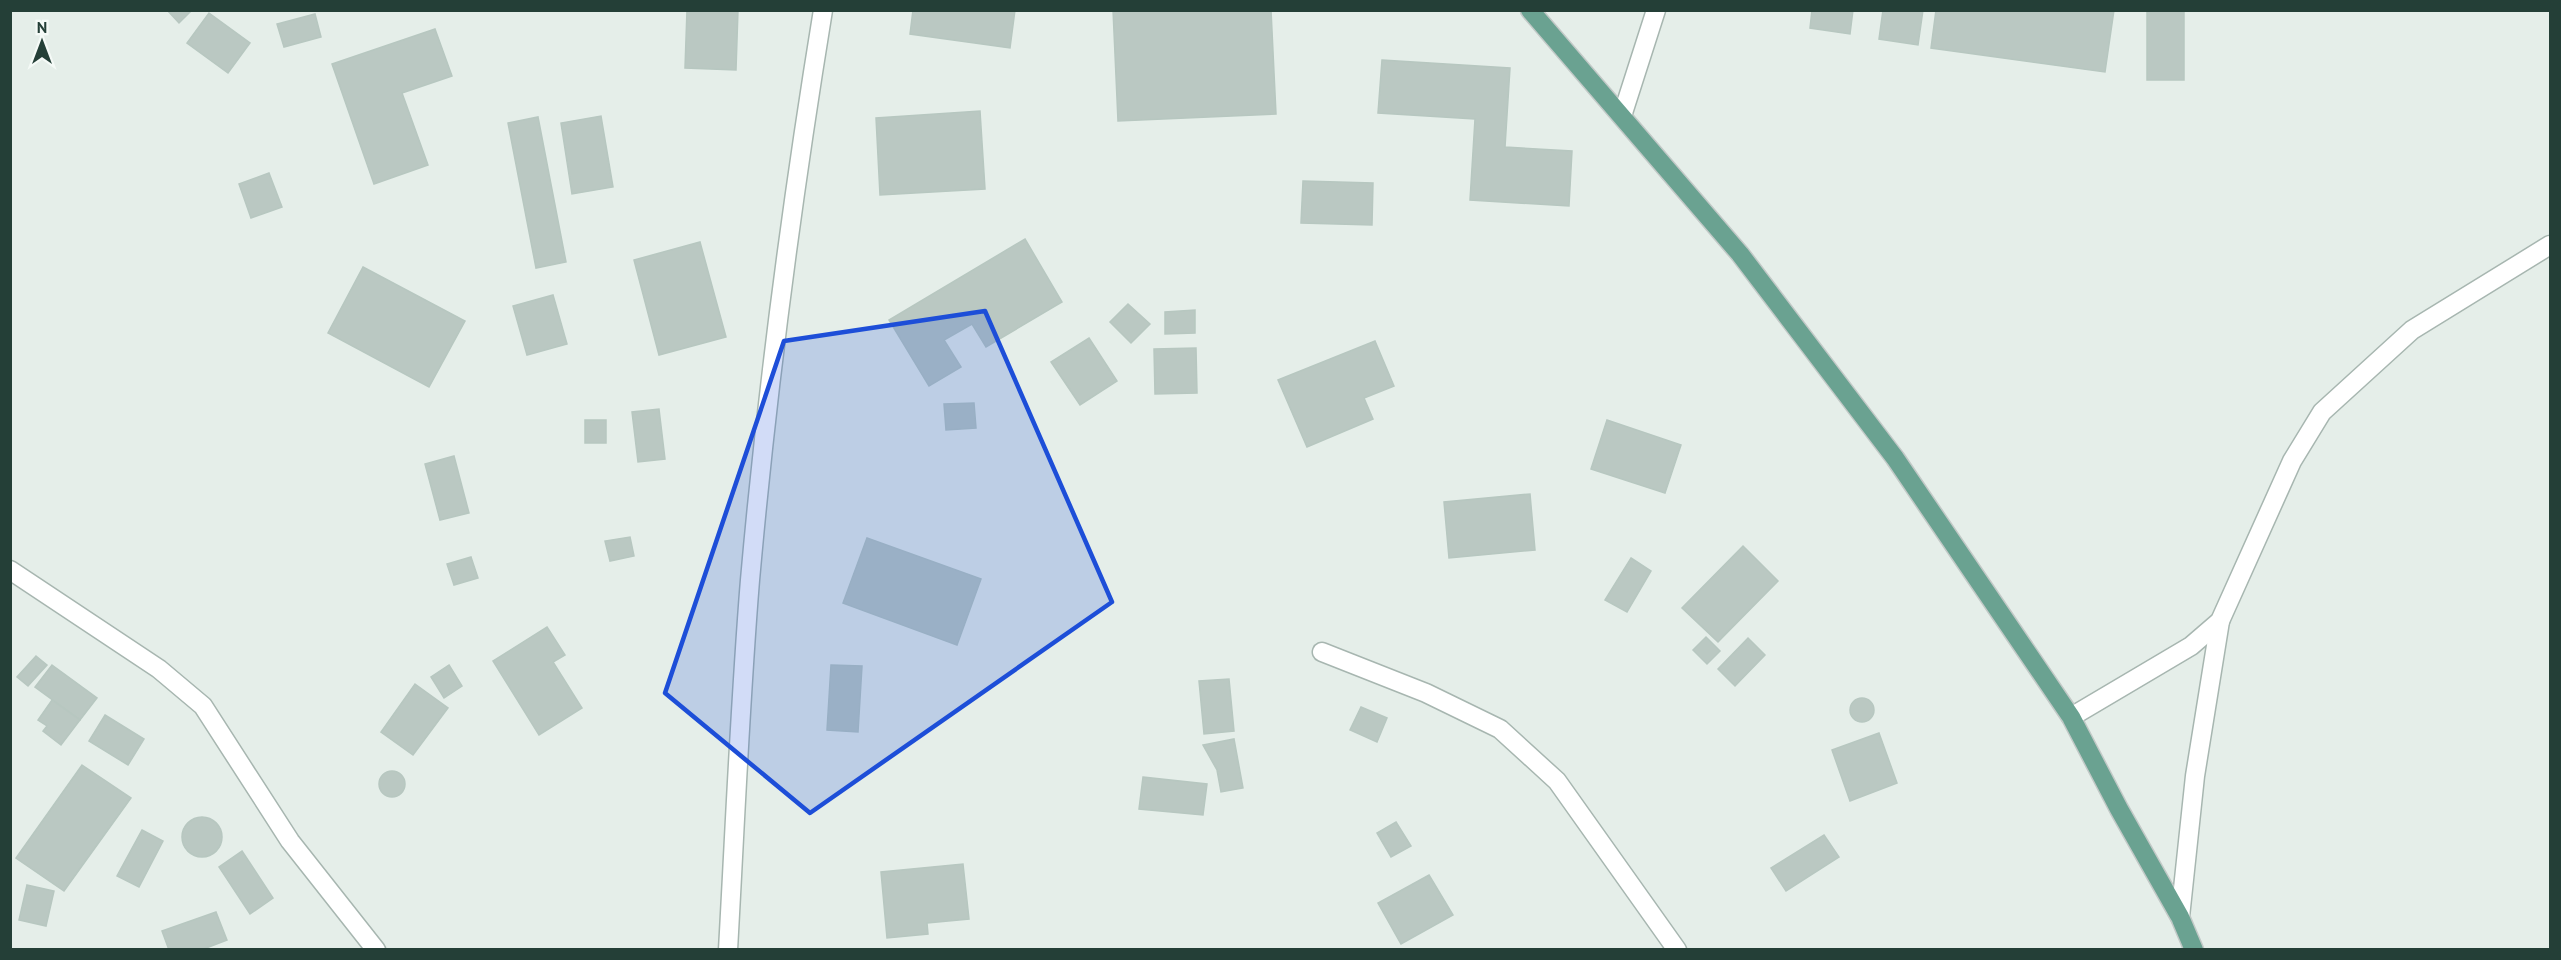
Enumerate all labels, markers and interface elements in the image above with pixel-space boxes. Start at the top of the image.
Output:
north arrow [12,12,72,72]
text: N [37,17,47,37]

